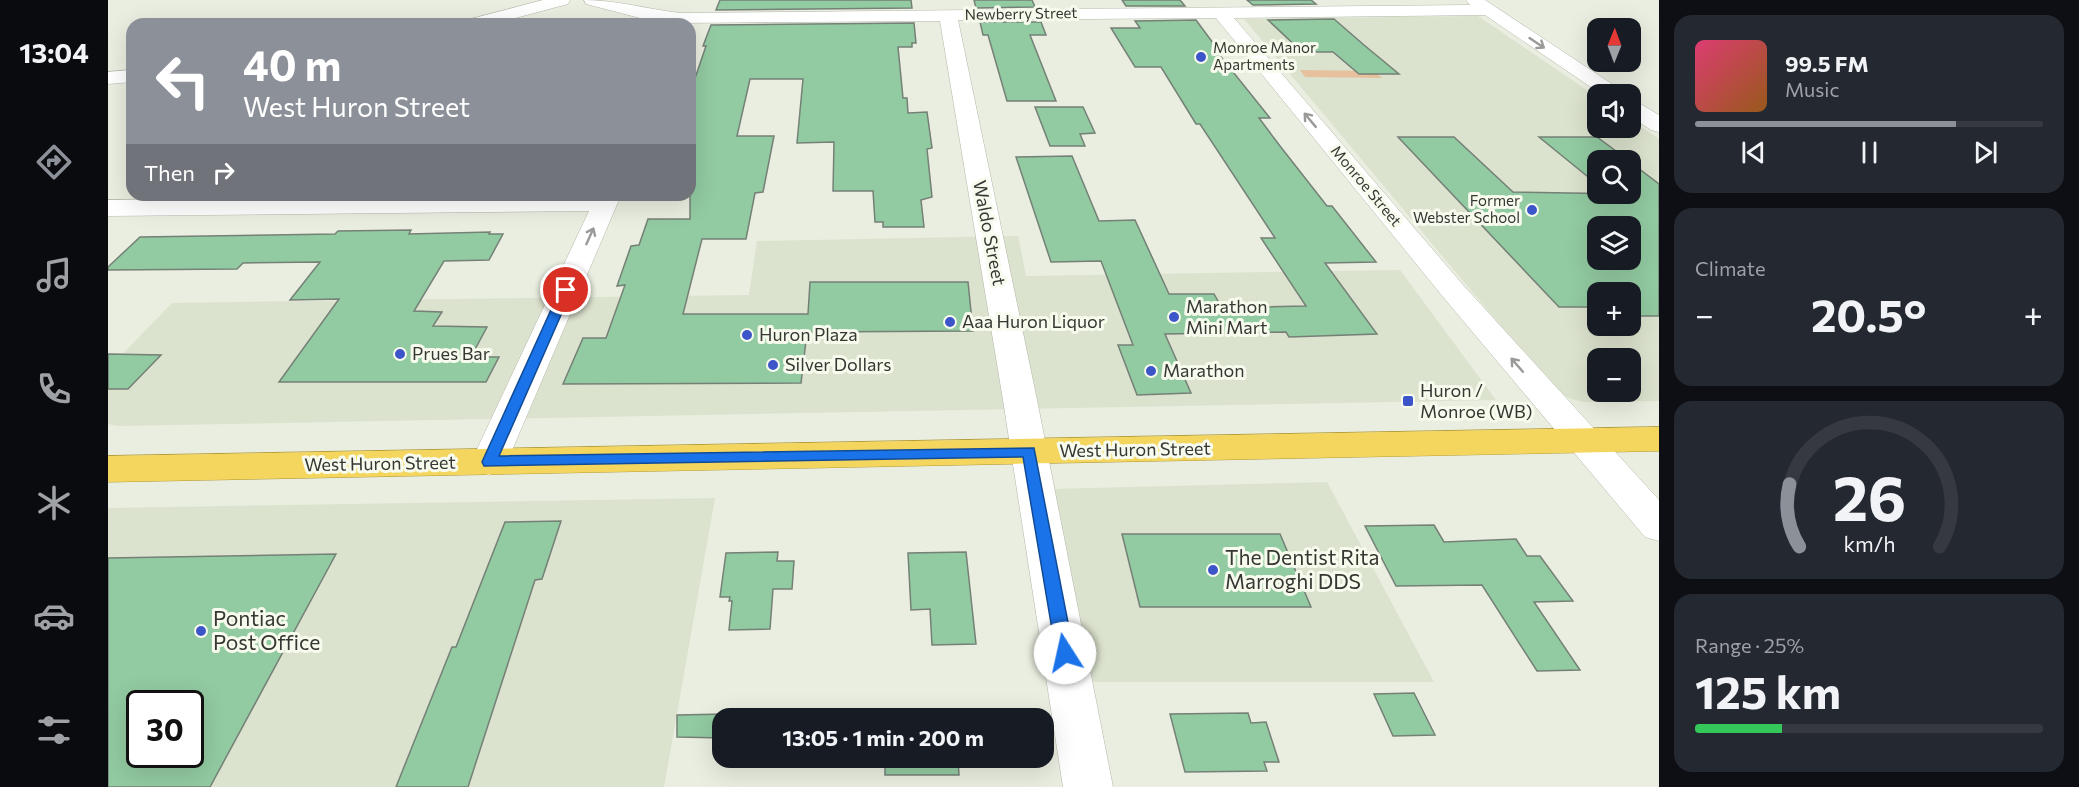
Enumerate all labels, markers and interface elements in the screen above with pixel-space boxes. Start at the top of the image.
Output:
street label: Newberry Street [964,3,1078,23]
north arrow [1587,18,1641,72]
map controls [1587,18,1641,402]
text: 13:04 [19,36,89,69]
one-way arrow [1528,37,1545,49]
text: 40 m [243,38,341,90]
place label: Monroe Manor Apartments [1213,38,1316,73]
icon: left [144,42,222,120]
marker: Monroe Manor Apartments [1194,50,1208,64]
text: 99.5 FM [1785,50,1869,77]
text: Music [1785,77,1839,101]
button: sound [1587,84,1641,138]
text: West Huron Street [243,90,470,123]
one-way arrow [1303,113,1317,128]
icon: previous [1737,136,1770,169]
icon: pause [1853,136,1886,169]
icon: next [1969,136,2002,169]
icon: directions [33,141,75,183]
street label: Monroe Street [1328,141,1406,229]
button: search [1587,150,1641,204]
icon: right [207,156,240,189]
text: Then [144,159,195,186]
street label: Waldo Street [969,178,1011,287]
place label: Former Webster School [1413,191,1520,226]
marker: Former Webster School [1525,203,1539,217]
button: layers [1587,216,1641,270]
one-way arrow [586,227,597,245]
icon: music [33,254,75,296]
text: Climate [1695,256,1765,280]
pin [540,264,591,315]
icon: arrive [549,273,582,306]
button: + [1587,282,1641,336]
text: 20.5° [1811,286,1926,341]
text: − [1695,293,1714,334]
text: + [2024,293,2043,334]
place label: Marathon Mini Mart [1186,295,1268,338]
place label: Aaa Huron Liquor [962,310,1105,332]
marker: Marathon Mini Mart [1167,310,1181,324]
marker: Aaa Huron Liquor [943,315,957,329]
place label: Huron Plaza [759,323,858,345]
marker: Huron Plaza [740,328,754,342]
place label: Prues Bar [412,342,490,364]
marker: Prues Bar [393,347,407,361]
button: − [1587,348,1641,402]
place label: Silver Dollars [785,353,891,375]
marker: Silver Dollars [766,358,780,372]
one-way arrow [1510,358,1524,373]
place label: Marathon [1163,359,1245,381]
marker: Marathon [1144,364,1158,378]
icon: phone [33,368,75,410]
place label: Huron / Monroe (WB) [1420,379,1532,422]
marker: Huron / Monroe (WB) [1401,394,1415,408]
street label: West Huron Street [1059,437,1211,461]
street label: West Huron Street [304,451,456,475]
text: 26 [1832,458,1906,534]
icon: climate [33,482,75,524]
text: km/h [1843,530,1895,556]
place label: The Dentist Rita Marroghi DDS [1225,544,1379,593]
marker: The Dentist Rita Marroghi DDS [1206,563,1220,577]
icon: car [33,595,75,637]
place label: Pontiac Post Office [213,605,320,654]
position arrow [1033,621,1097,685]
marker: Pontiac Post Office [194,624,208,638]
text: Range · 25% [1695,633,1804,657]
text: 125 km [1695,663,1841,718]
speed limit sign: 30 [126,690,204,768]
icon: filters [33,709,75,751]
text: 13:05 · 1 min · 200 m [782,724,984,751]

